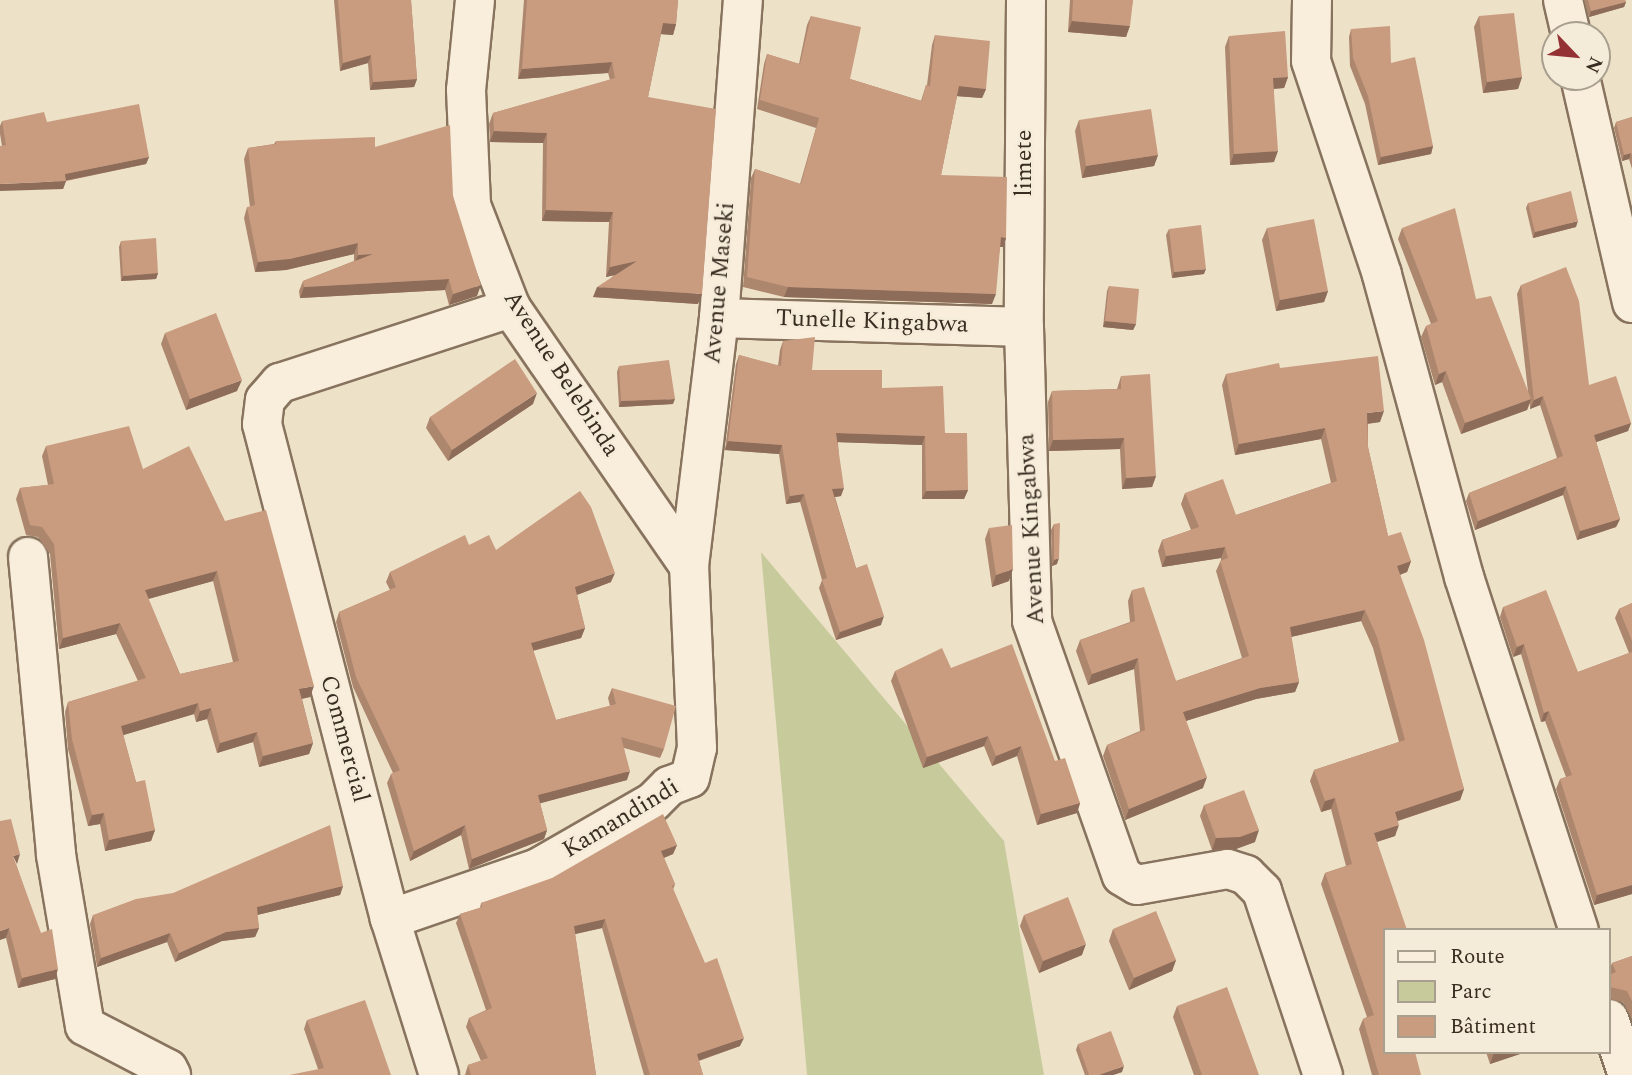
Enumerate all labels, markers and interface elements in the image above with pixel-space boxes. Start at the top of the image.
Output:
north arrow [1541,21,1611,91]
text: N [1577,51,1610,78]
street label: limete [1011,130,1039,196]
street label: Avenue Maseki [699,201,741,365]
street label: Avenue Belebinda [497,286,625,462]
street label: Tunelle Kingabwa [775,304,969,340]
street label: Avenue Kingabwa [1013,433,1051,625]
street label: Commercial [313,672,375,806]
street label: Kamandindi [558,773,684,865]
legend [1384,928,1611,1054]
text: Route [1450,941,1505,973]
text: Parc [1450,976,1492,1008]
text: Bâtiment [1450,1011,1536,1043]

